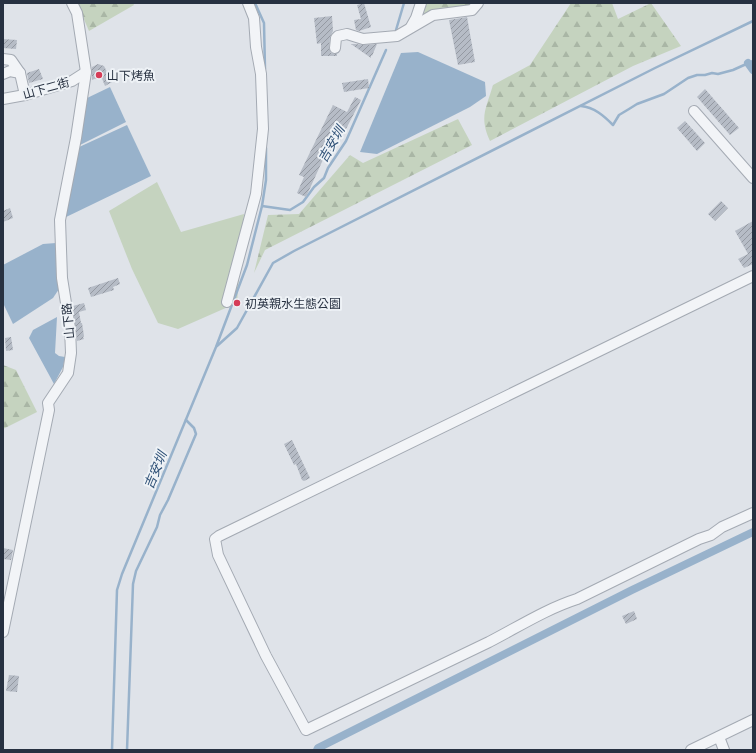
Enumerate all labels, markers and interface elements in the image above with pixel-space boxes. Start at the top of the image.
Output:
place label: 山下烤魚 [107,67,155,84]
marker: 山下烤魚 [94,70,104,80]
street label: 山下二街 [21,73,71,103]
water label: 吉安圳 [313,121,350,165]
place label: 初英親水生態公園 [245,295,341,312]
marker: 初英親水生態公園 [232,298,242,308]
street label: 山下路 [58,302,78,340]
water label: 吉安圳 [139,447,171,491]

